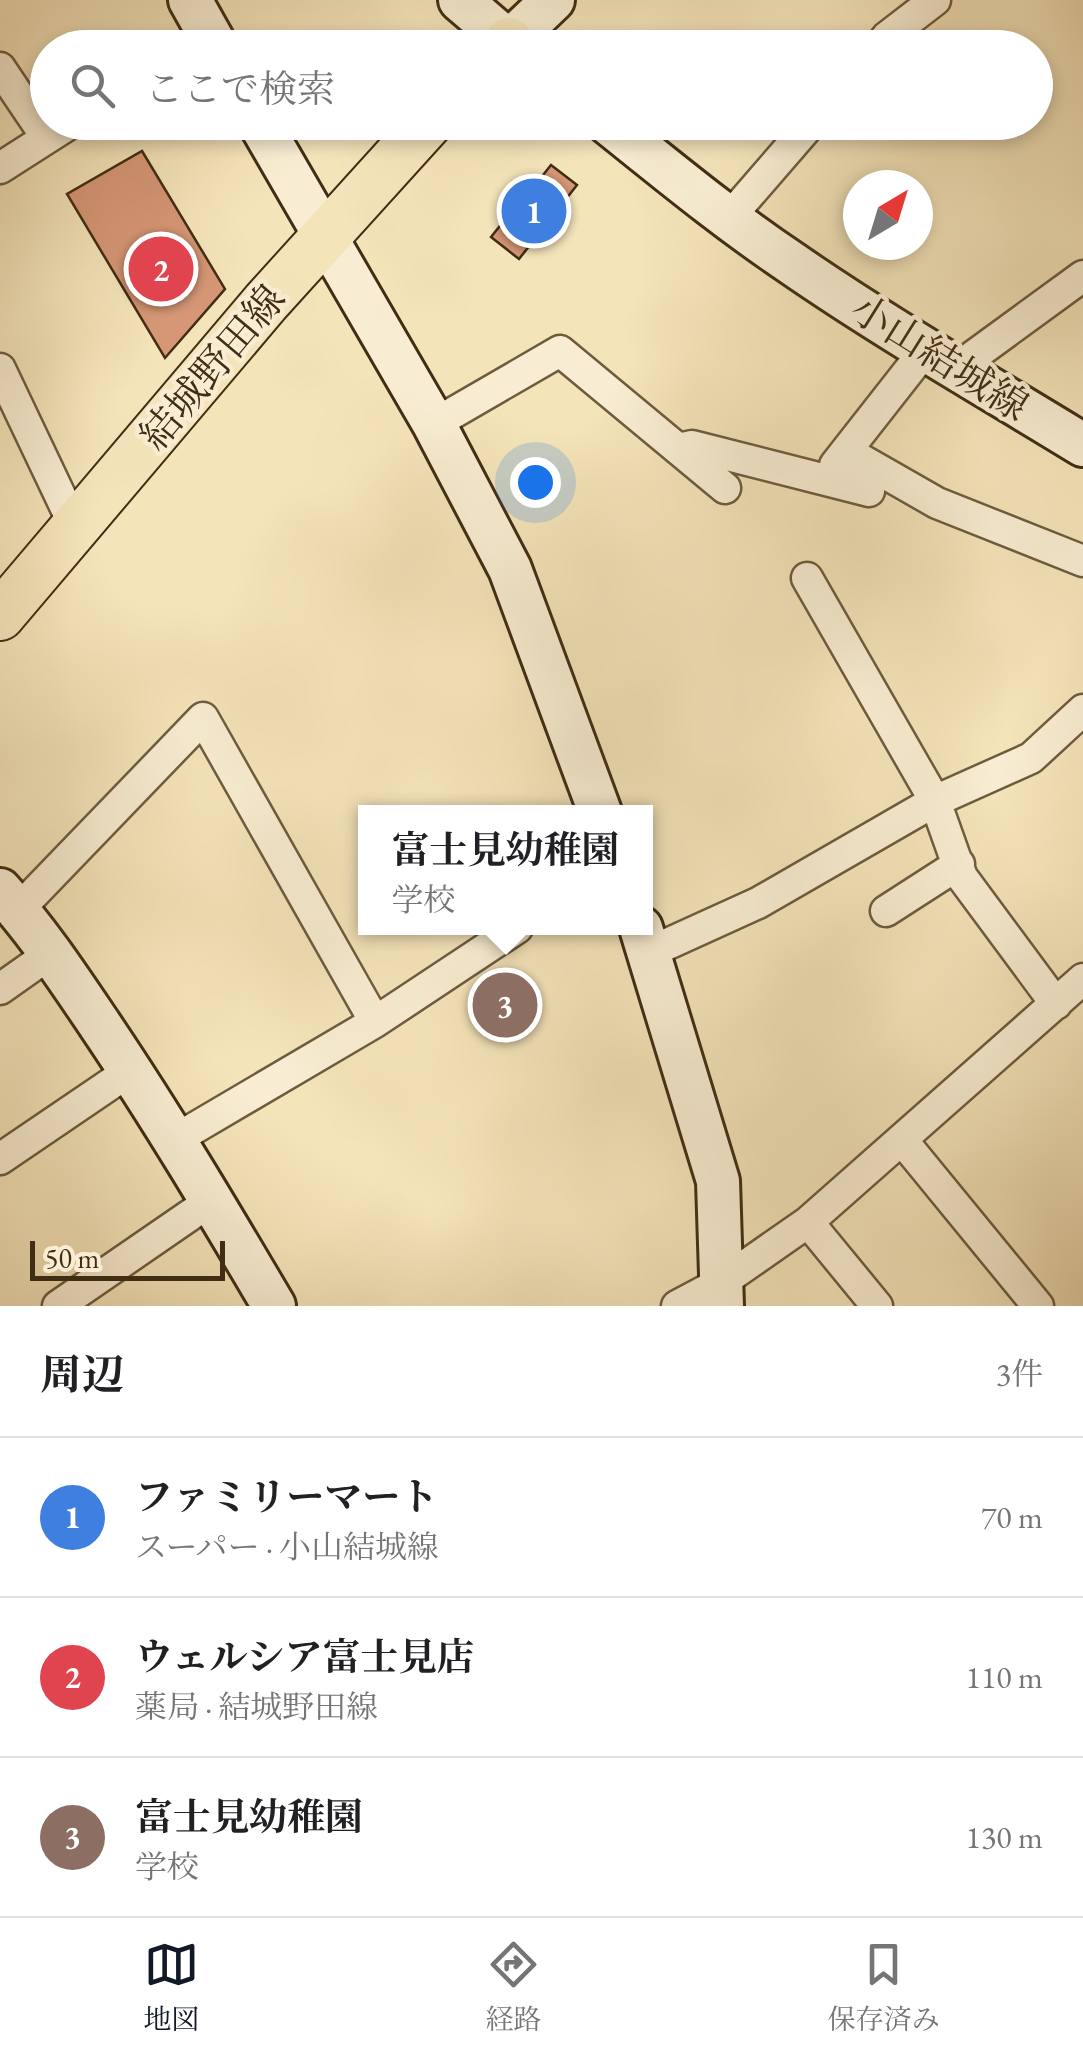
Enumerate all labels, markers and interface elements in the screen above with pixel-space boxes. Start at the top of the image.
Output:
search box [30,30,1053,140]
icon: search [65,58,120,113]
text: ここで検索 [145,64,335,113]
north arrow [843,170,933,260]
pin: 1 [502,174,566,248]
pin: 2 [128,232,194,306]
street label: 結城野田線 [128,274,296,460]
street label: 小山結城線 [841,282,1039,432]
your location [510,457,561,508]
popup [358,805,653,935]
text: 富士見幼稚園 [391,825,620,874]
text: 学校 [391,879,456,921]
pin: 3 [472,968,538,1042]
scale bar [30,1236,225,1280]
text: 50 m [45,1240,99,1276]
text: 周辺 [40,1347,124,1402]
text: 3件 [996,1353,1043,1395]
text: ファミリーマート [135,1472,438,1521]
text: 1 [64,1496,81,1538]
text: 70 m [981,1496,1043,1538]
text: スーパー · 小山結城線 [135,1526,439,1568]
text: ウェルシア富士見店 [135,1632,475,1681]
text: 2 [64,1656,81,1698]
text: 110 m [966,1656,1043,1698]
text: 薬局 · 結城野田線 [135,1686,378,1728]
text: 富士見幼稚園 [135,1792,363,1841]
text: 3 [64,1816,81,1858]
text: 130 m [966,1816,1043,1858]
text: 学校 [135,1846,199,1888]
tab: 地図 [143,1937,199,2037]
tab: 経路 [485,1937,542,2037]
tab: 保存済み [828,1937,940,2037]

